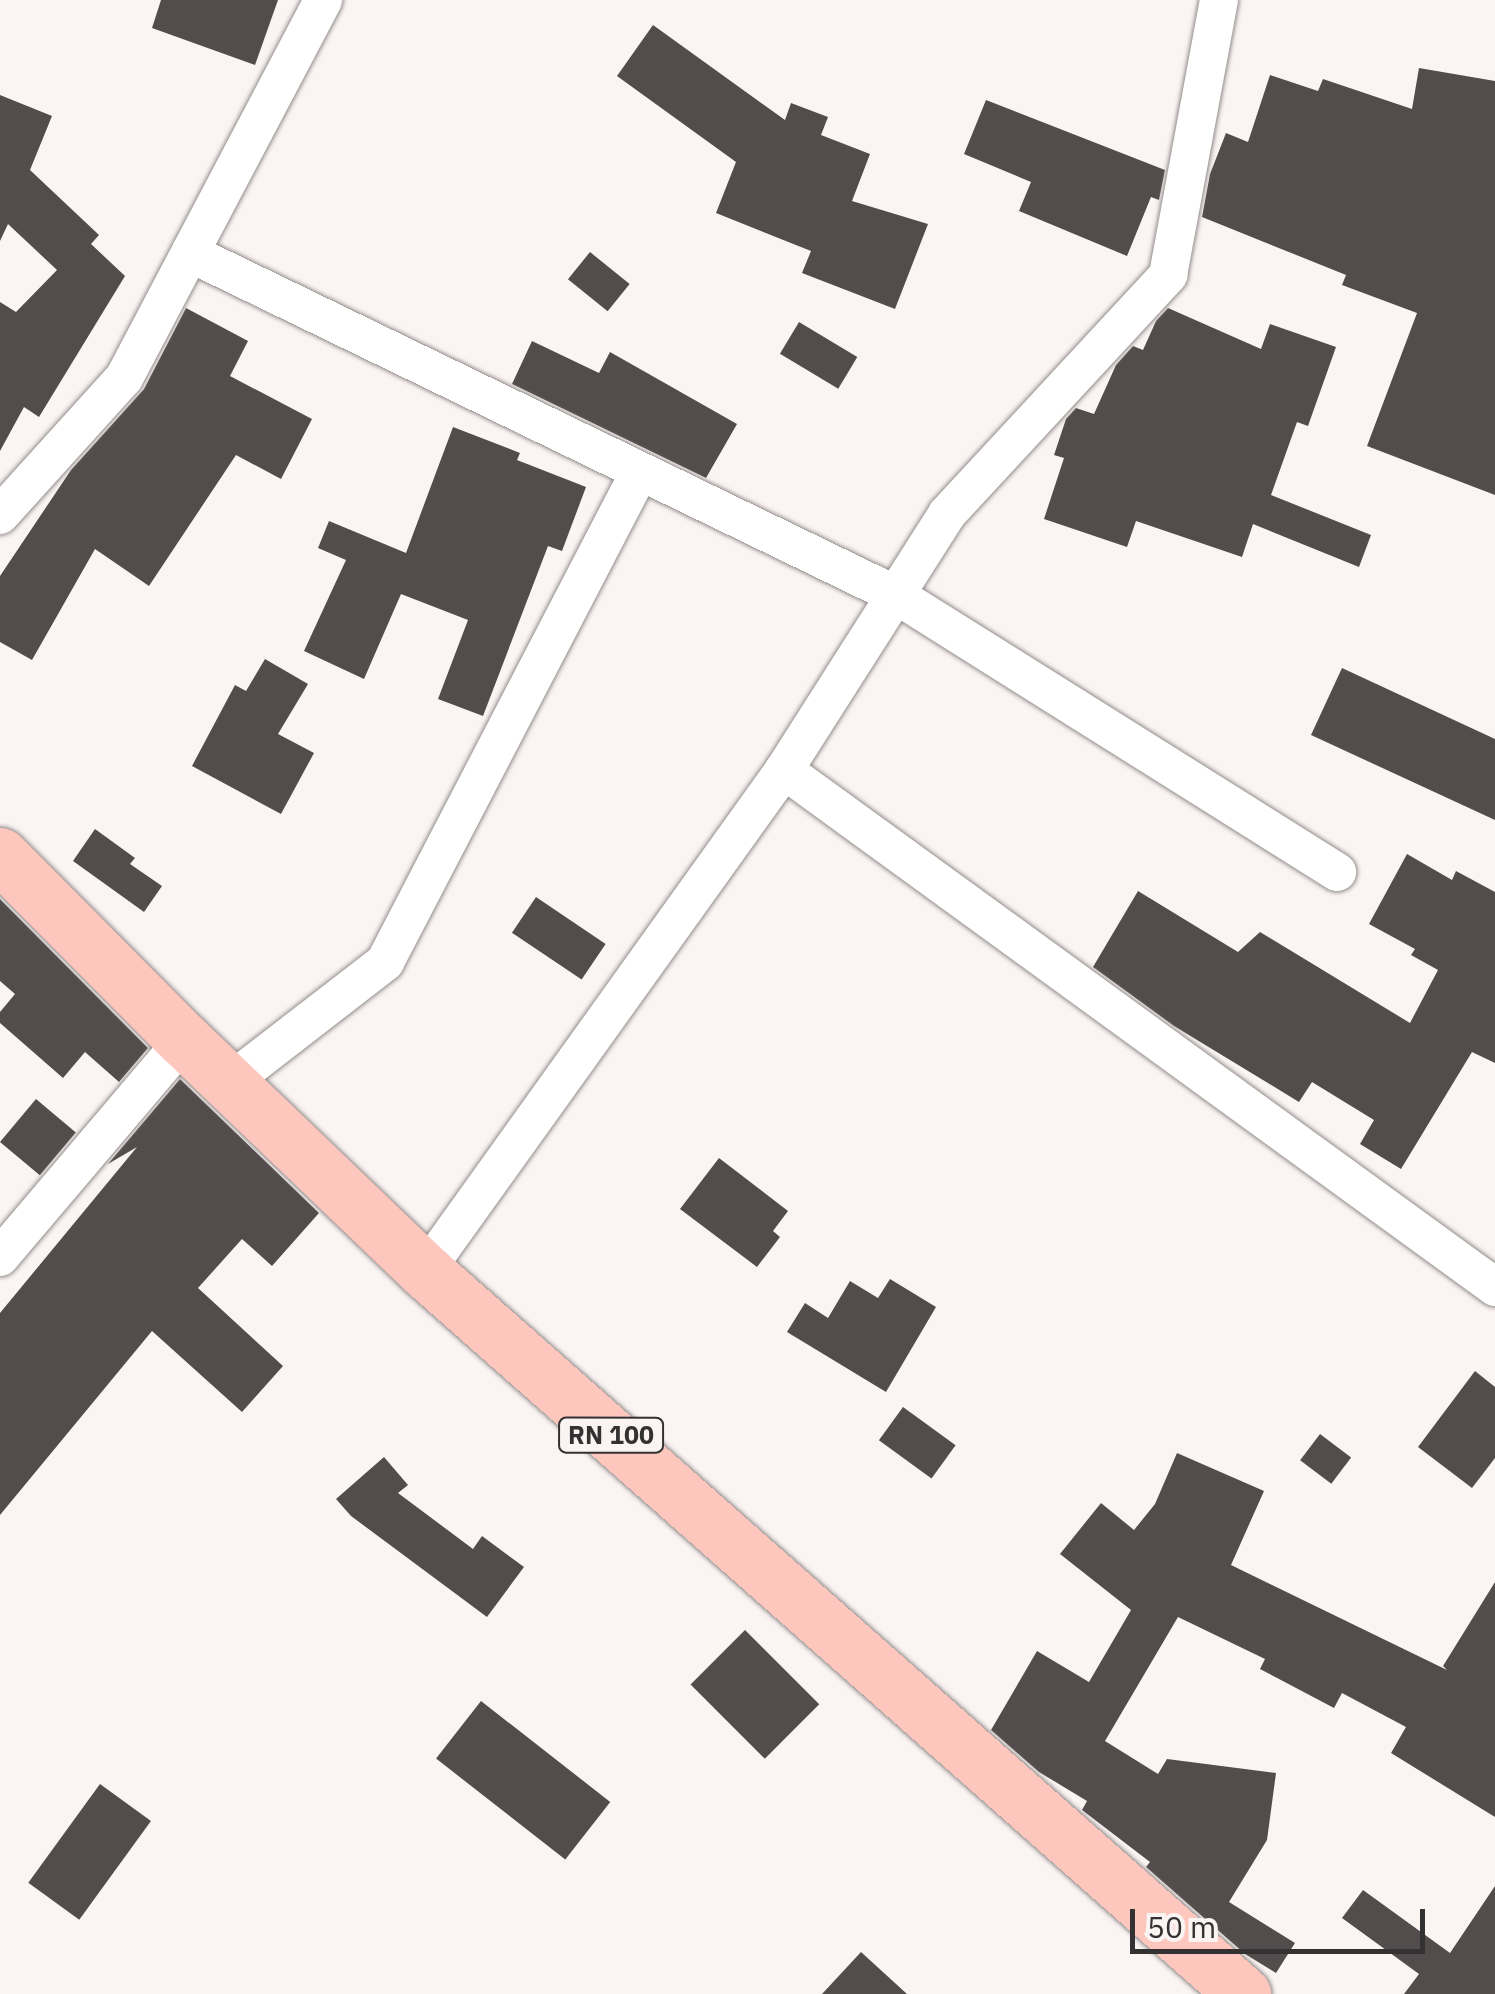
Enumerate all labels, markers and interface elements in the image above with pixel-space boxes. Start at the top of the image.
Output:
road number: RN 100 [556,1415,666,1455]
scale bar [1135,1889,1430,1951]
text: 50 m [1147,1907,1216,1946]

